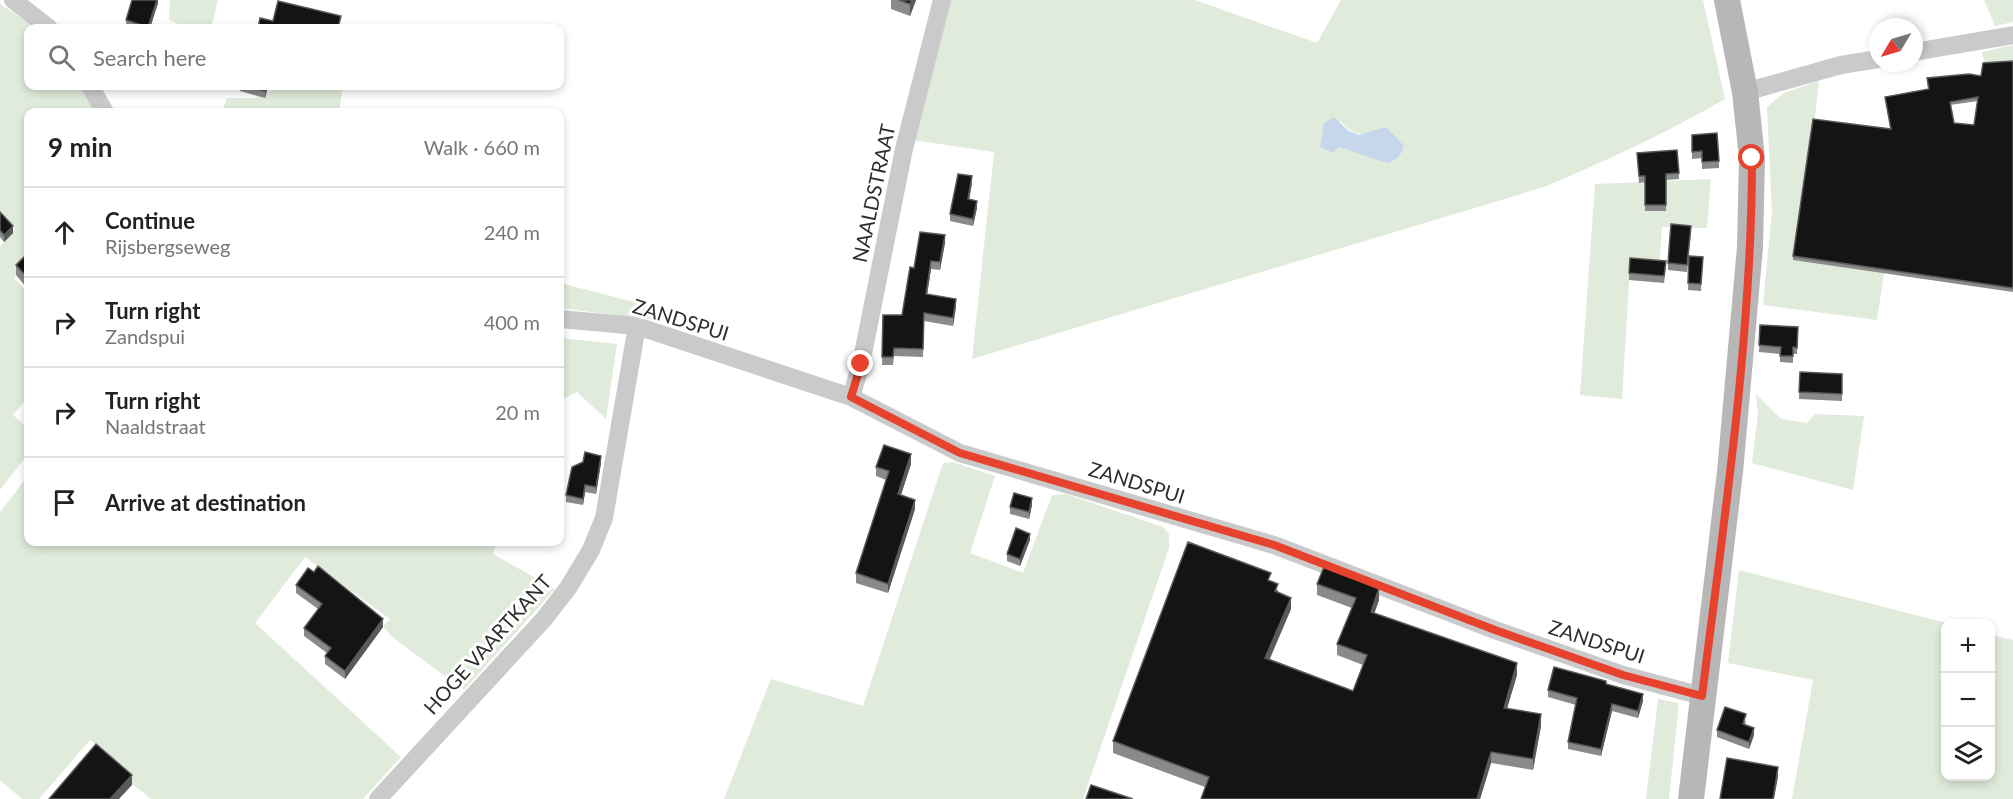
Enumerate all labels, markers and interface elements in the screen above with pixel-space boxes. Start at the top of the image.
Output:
north arrow [1869,18,1923,72]
search box [24,24,564,90]
icon: search [45,41,78,74]
text: Search here [93,44,206,71]
street label: NAALDSTRAAT [847,122,899,264]
text: 9 min [48,131,112,163]
text: Walk · 660 m [424,135,540,159]
route start [1738,144,1764,170]
text: Continue [105,207,195,234]
icon: ahead [48,216,81,249]
text: 240 m [484,220,540,244]
text: Rijsbergseweg [105,234,231,258]
street label: ZANDSPUI [630,293,732,345]
text: Turn right [105,297,200,324]
icon: right [48,306,81,339]
text: 400 m [484,310,540,334]
text: Zandspui [105,324,185,348]
route end [847,350,873,376]
text: Turn right [105,387,200,414]
icon: right [48,396,81,429]
text: 20 m [495,400,540,424]
text: Naaldstraat [105,414,206,438]
street label: ZANDSPUI [1086,456,1188,508]
icon: arrive [48,486,81,519]
text: Arrive at destination [105,489,306,516]
street label: HOGE VAARTKANT [418,569,556,719]
street label: ZANDSPUI [1546,614,1648,668]
map controls [1941,619,1995,781]
button: + [1941,619,1995,673]
button: − [1941,673,1995,727]
button: layers [1941,727,1995,781]

